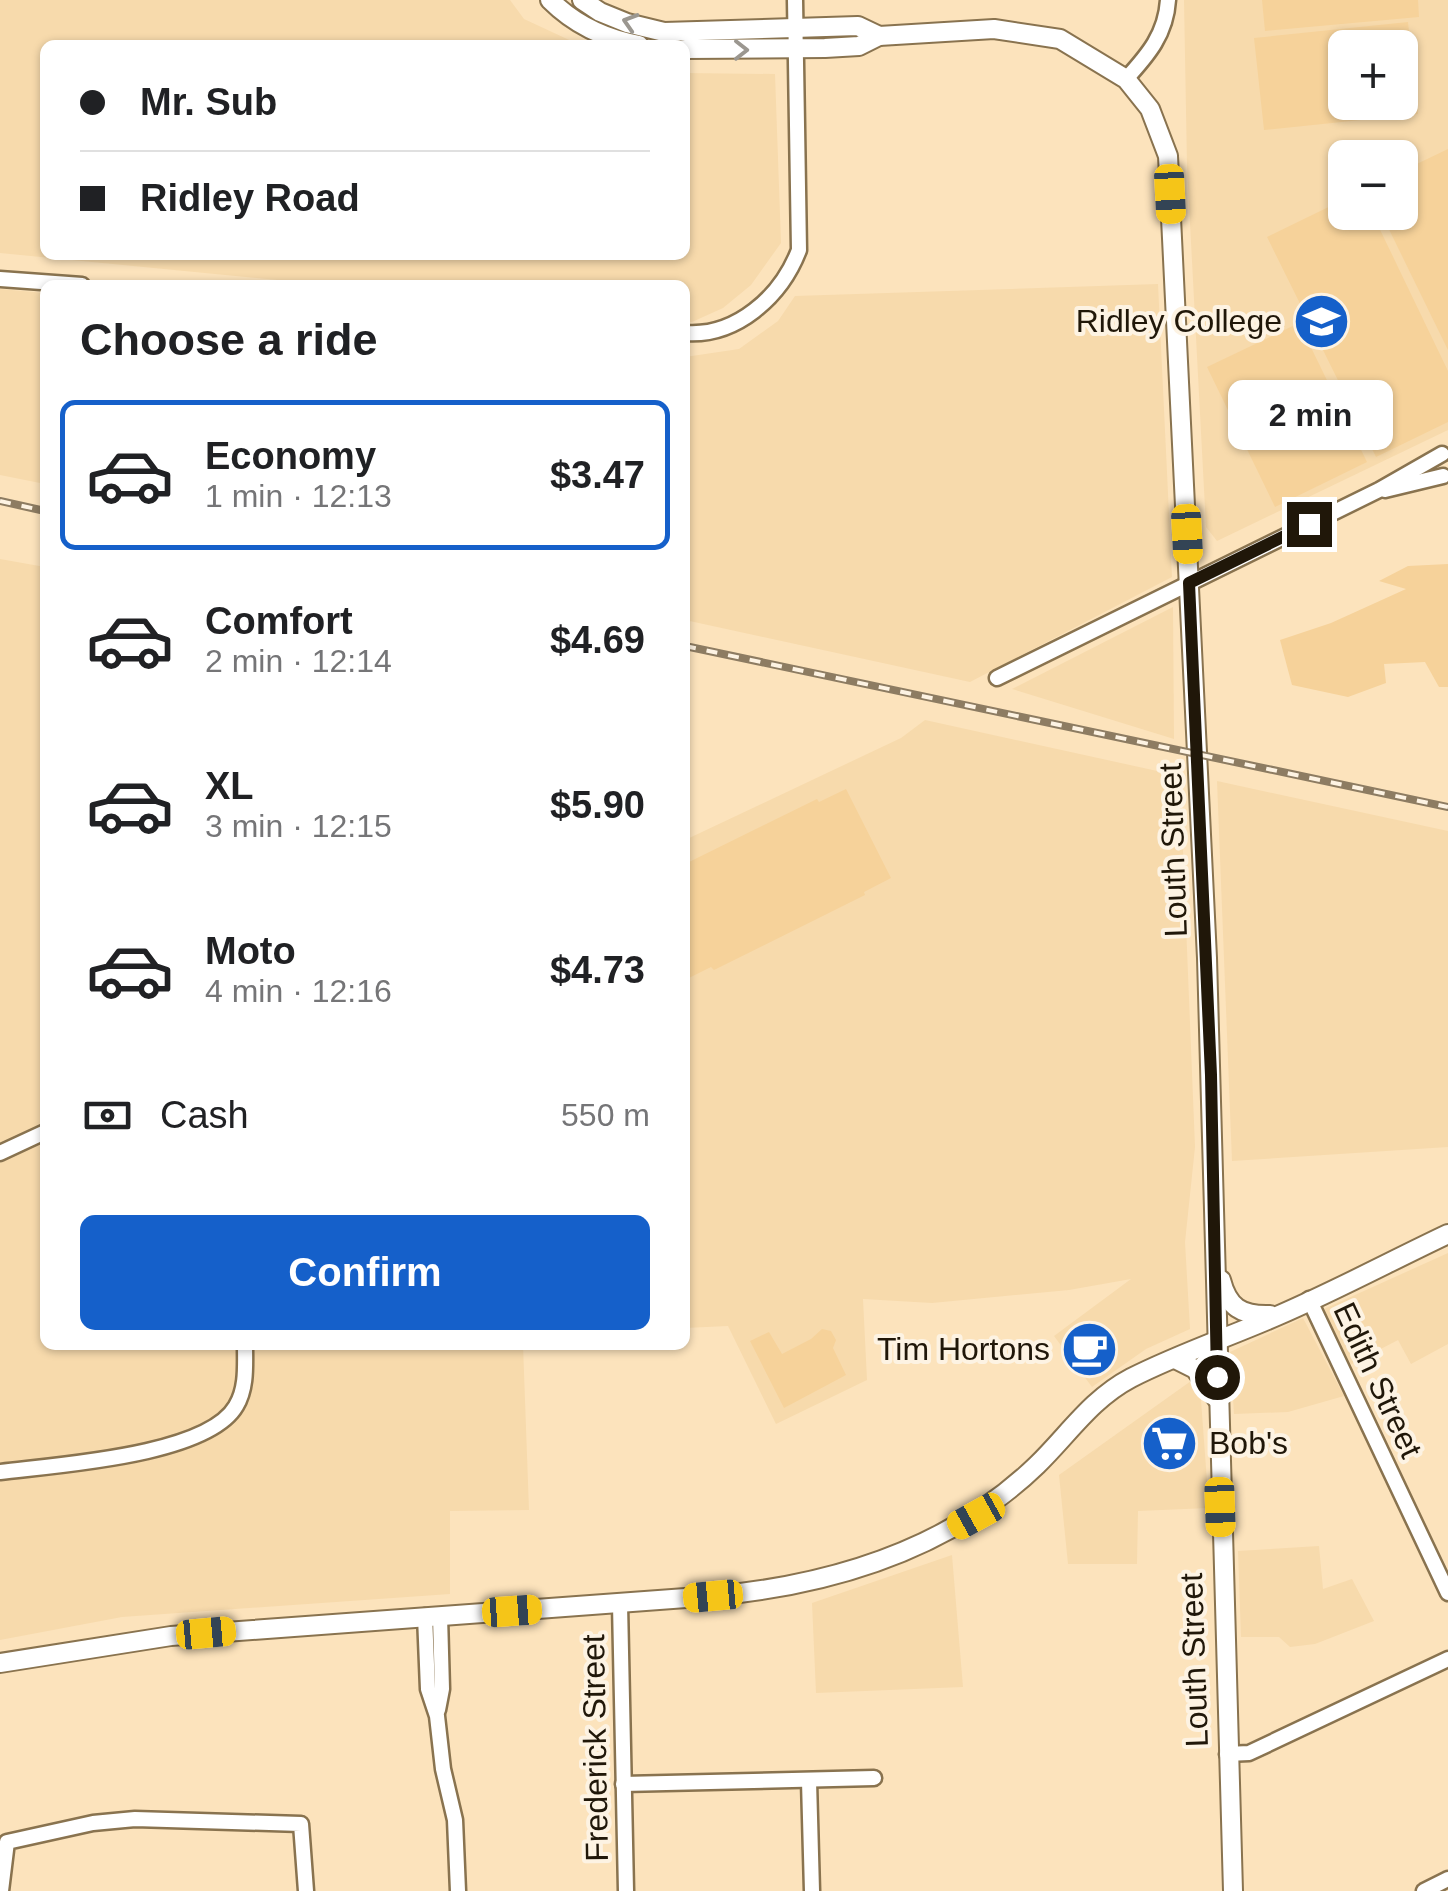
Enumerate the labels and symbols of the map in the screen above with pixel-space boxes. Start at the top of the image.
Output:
one-way arrow [622,14,639,34]
one-way arrow [734,39,749,61]
car [1153,163,1187,225]
school or university icon: Ridley College [1291,291,1351,351]
place label: Ridley College [1076,303,1282,339]
callout: 2 min [1226,379,1392,449]
route end [1287,502,1332,547]
car [1170,503,1204,565]
street label: Louth Street [1152,762,1194,938]
street label: Edith Street [1326,1297,1430,1463]
cafe icon: Tim Hortons [1059,1319,1119,1379]
place label: Tim Hortons [877,1331,1050,1367]
route start [1195,1355,1240,1400]
supermarket icon: Bob's [1140,1413,1200,1473]
place label: Bob's [1209,1425,1288,1461]
car [1204,1476,1236,1538]
car [942,1488,1010,1544]
street label: Louth Street [1173,1572,1215,1748]
car [682,1578,744,1614]
car [481,1594,543,1628]
car [175,1615,237,1651]
street label: Frederick Street [575,1634,615,1862]

